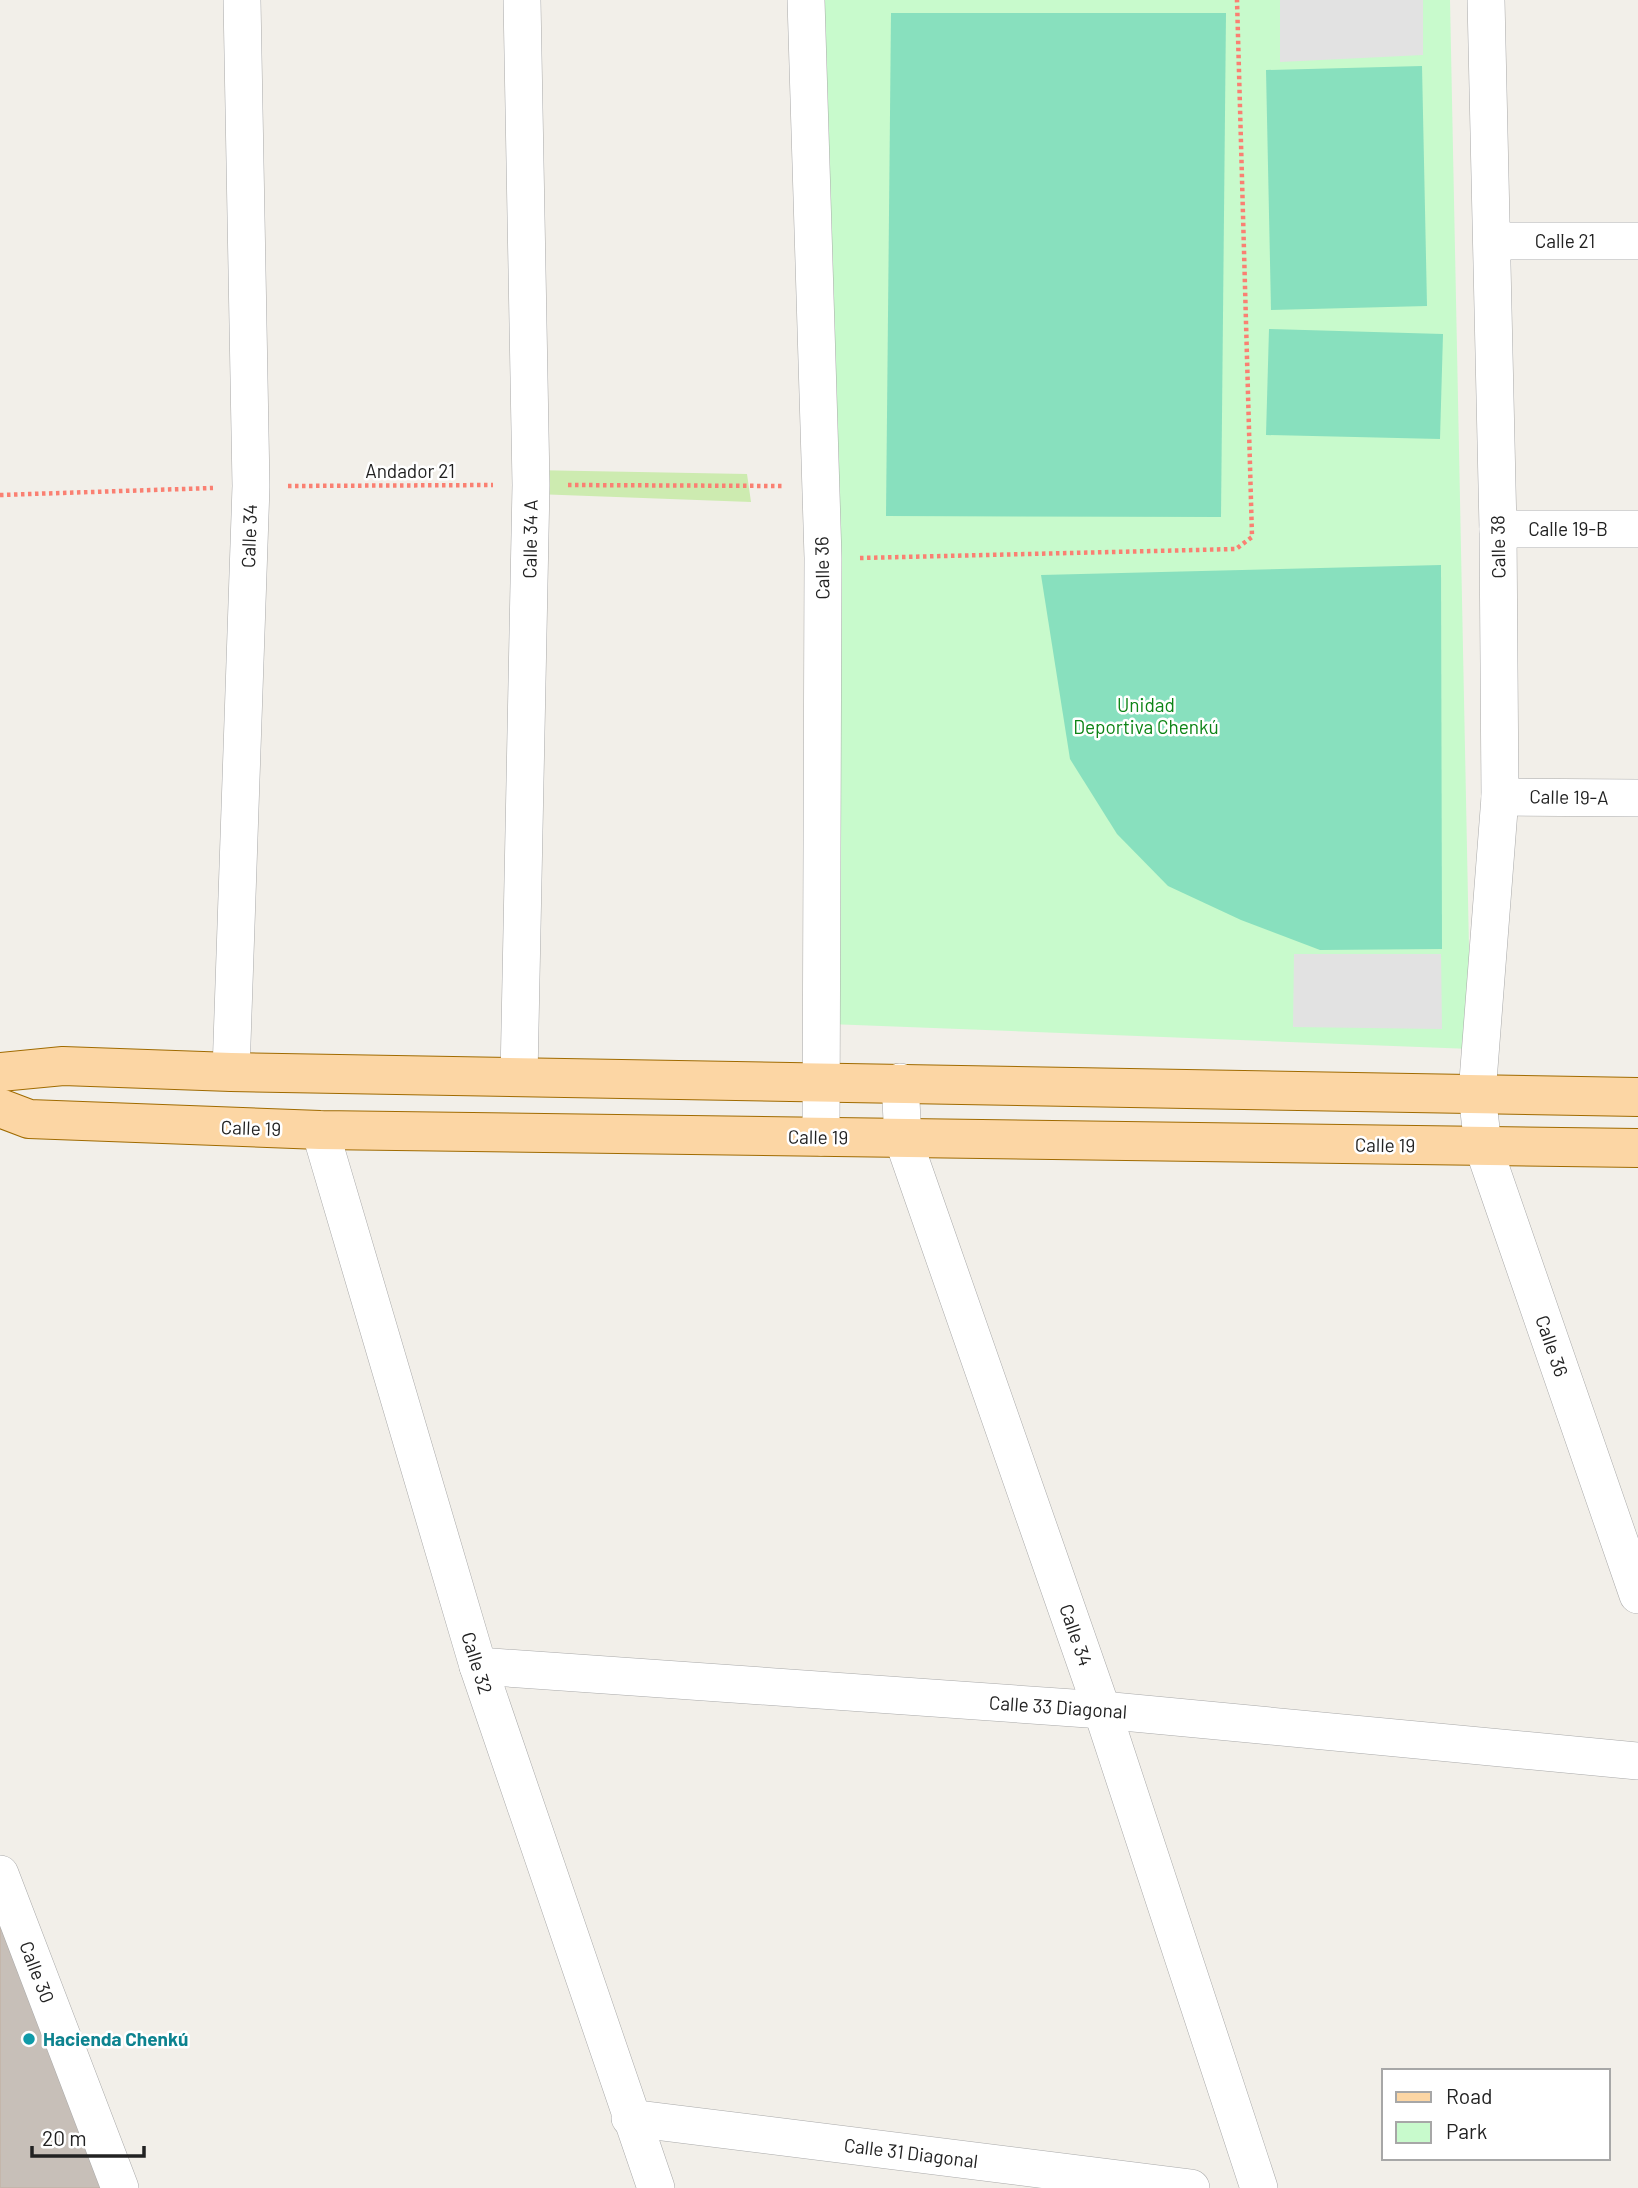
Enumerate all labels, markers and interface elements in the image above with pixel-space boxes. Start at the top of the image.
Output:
street label: Calle 21 [1535,229,1595,252]
street label: Andador 21 [365,459,455,482]
street label: Calle 34 A [517,499,542,579]
street label: Calle 34 [236,504,261,568]
street label: Calle 38 [1485,515,1510,579]
street label: Calle 19-B [1528,517,1608,540]
street label: Calle 36 [809,536,834,600]
park label: Unidad Deportiva Chenkú [1073,693,1219,738]
street label: Calle 19-A [1529,784,1609,809]
street label: Calle 19 [220,1115,282,1140]
street label: Calle 19 [788,1124,848,1149]
street label: Calle 19 [1355,1132,1415,1157]
street label: Calle 36 [1531,1312,1574,1380]
street label: Calle 34 [1055,1601,1098,1669]
street label: Calle 32 [457,1629,498,1697]
street label: Calle 33 Diagonal [988,1690,1128,1723]
street label: Calle 30 [15,1938,60,2006]
place label: Hacienda Chenkú [43,2027,188,2050]
marker: Hacienda Chenkú [21,2031,37,2047]
legend [1382,2069,1610,2160]
text: Road [1446,2083,1492,2108]
scale bar [32,2114,144,2158]
text: Park [1446,2118,1487,2143]
text: 20 m [42,2125,87,2150]
street label: Calle 31 Diagonal [843,2133,979,2172]

